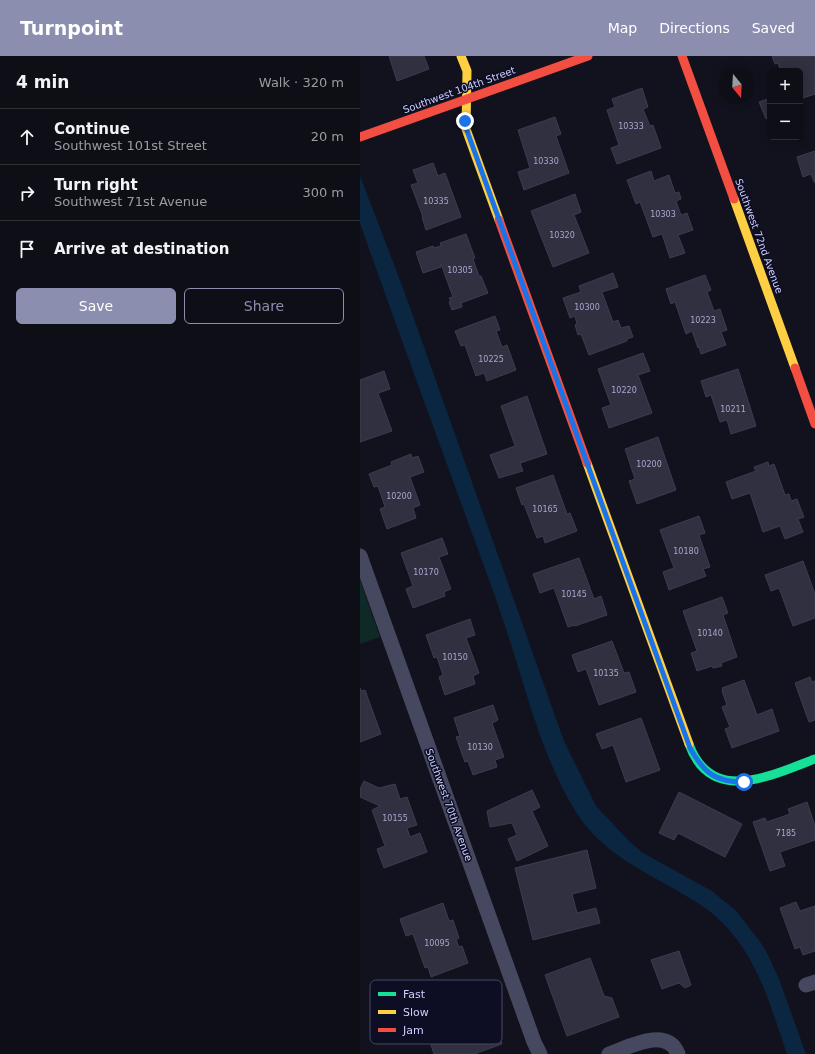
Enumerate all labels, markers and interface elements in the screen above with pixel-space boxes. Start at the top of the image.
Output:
text: Turnpoint [20,17,123,39]
text: Map [608,20,637,36]
text: Directions [659,20,730,36]
text: Saved [752,20,795,36]
street label: Southwest 104th Street [401,65,517,115]
north arrow [719,68,755,104]
map controls [767,68,803,140]
button: + [767,68,803,104]
text: 4 min [16,72,69,92]
text: Walk · 320 m [259,75,344,90]
button: − [767,104,803,140]
route end [456,112,474,130]
text: Continue [54,120,130,138]
house number: 10333 [618,122,644,131]
icon: ahead [16,126,38,148]
text: 20 m [311,129,344,144]
text: Southwest 101st Street [54,138,207,153]
house number: 10330 [533,157,559,166]
text: Turn right [54,176,138,194]
street label: Southwest 72nd Avenue [733,177,785,295]
icon: right [16,182,38,204]
text: 300 m [302,185,344,200]
text: Southwest 71st Avenue [54,194,207,209]
house number: 10335 [423,197,449,206]
house number: 10303 [650,210,676,219]
house number: 10320 [549,231,575,240]
icon: arrive [16,238,38,260]
text: Arrive at destination [54,240,229,258]
house number: 10305 [447,266,473,275]
button: Save [16,288,176,324]
button: Share [184,288,344,324]
house number: 10300 [574,303,600,312]
house number: 10223 [690,316,716,325]
house number: 10225 [478,355,504,364]
house number: 10220 [611,386,637,395]
house number: 10211 [720,405,746,414]
house number: 10200 [636,460,662,469]
house number: 10200 [386,492,412,501]
house number: 10165 [532,505,558,514]
house number: 10180 [673,547,699,556]
house number: 10170 [413,568,439,577]
house number: 10145 [561,590,587,599]
house number: 10140 [697,629,723,638]
house number: 10150 [442,653,468,662]
house number: 10135 [593,669,619,678]
house number: 10130 [467,743,493,752]
street label: Southwest 70th Avenue [423,747,475,863]
route start [735,773,753,791]
house number: 10155 [382,814,408,823]
house number: 7185 [776,829,796,838]
house number: 10095 [424,939,450,948]
legend [370,980,502,1044]
text: Fast [403,988,426,1001]
text: Slow [403,1006,429,1019]
text: Jam [402,1024,424,1037]

